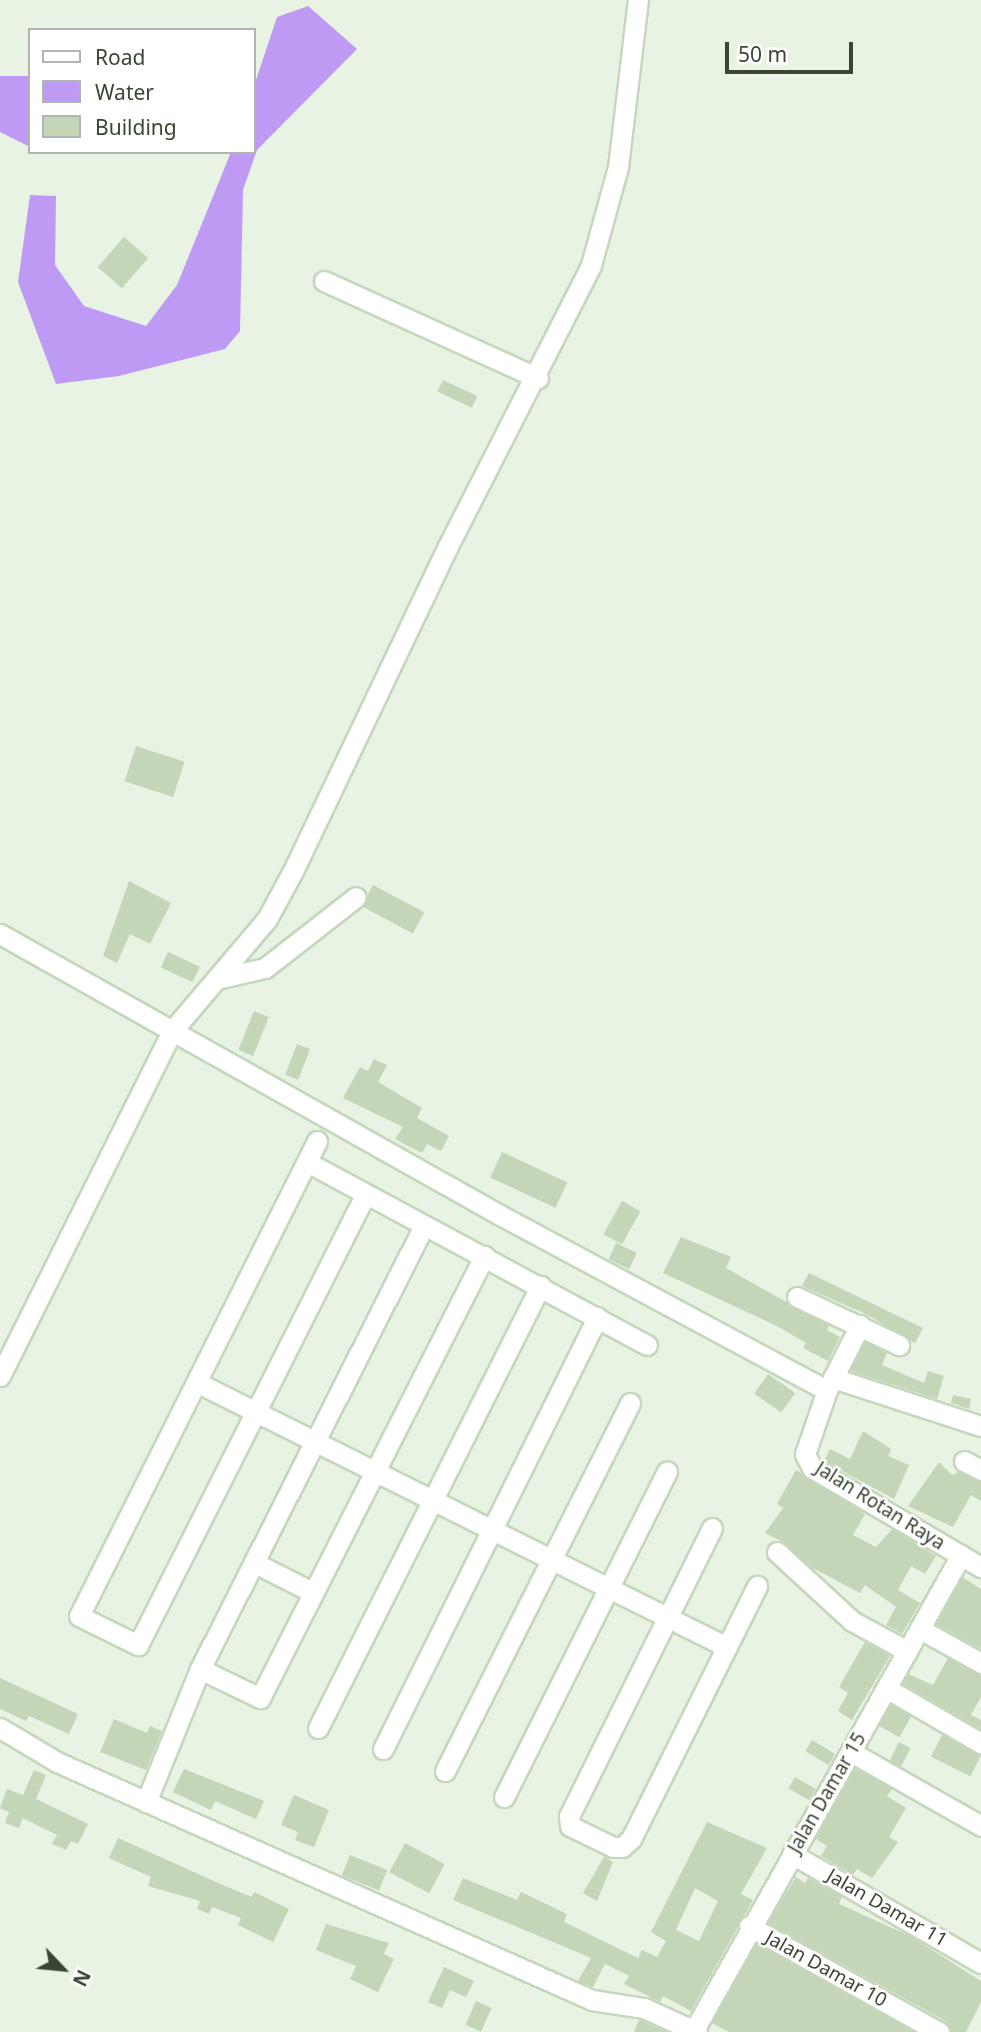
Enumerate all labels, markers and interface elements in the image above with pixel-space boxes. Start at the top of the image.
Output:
legend [28,28,256,154]
scale bar [729,28,857,72]
text: 50 m [738,40,787,68]
text: Road [95,43,145,71]
text: Water [95,78,154,106]
text: Building [95,113,177,141]
street label: Jalan Rotan Raya [811,1457,949,1555]
street label: Jalan Damar 15 [783,1729,871,1857]
street label: Jalan Damar 11 [823,1864,951,1952]
street label: Jalan Damar 10 [761,1926,891,2012]
north arrow [28,1934,98,2004]
text: N [67,1966,97,1991]

